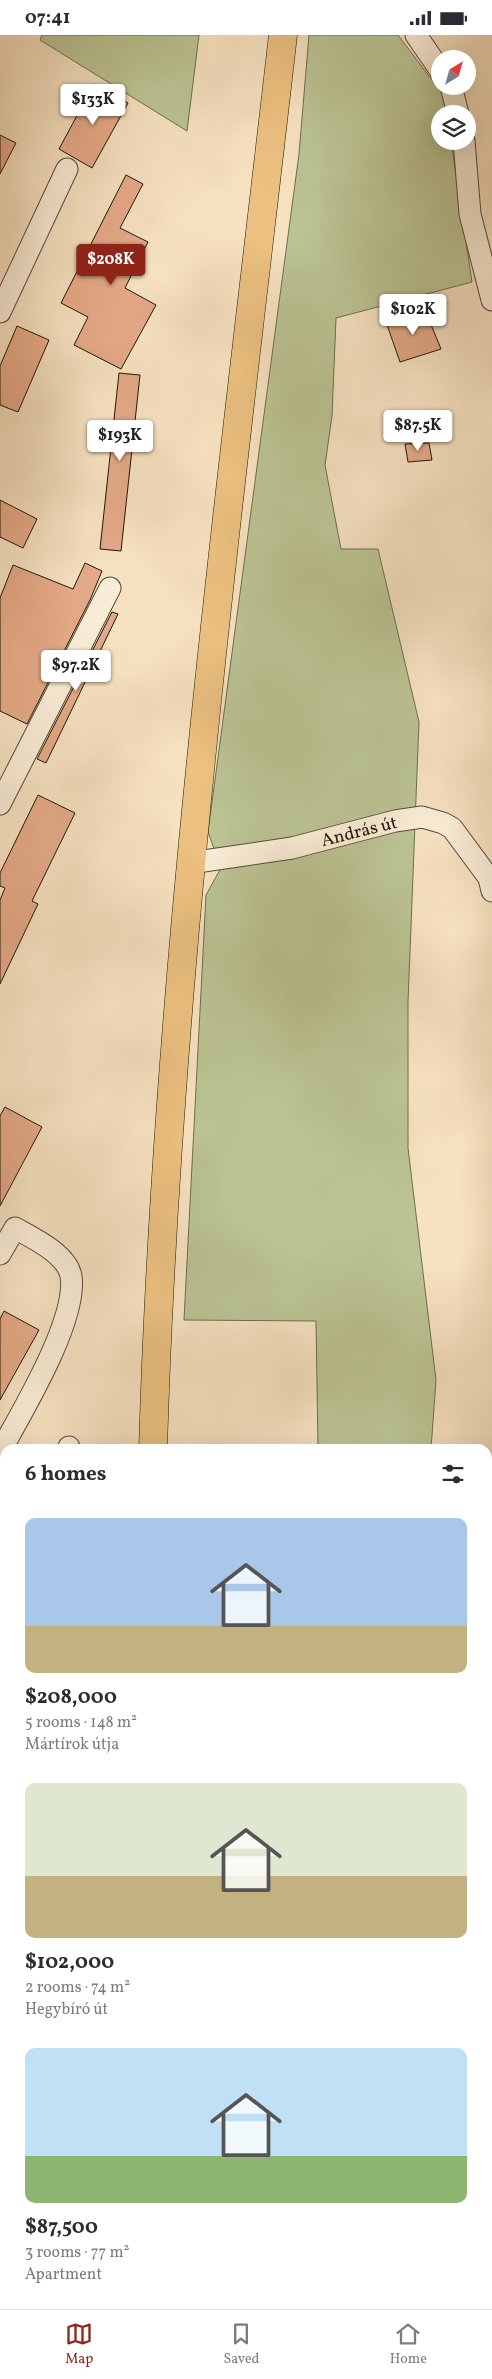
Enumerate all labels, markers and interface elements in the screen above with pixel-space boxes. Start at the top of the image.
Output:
text: 07:41 [25,5,70,31]
north arrow [431,50,476,95]
map controls [431,50,476,150]
pin: $133K [58,83,128,126]
text: $133K [71,89,115,111]
button: layers [431,105,476,150]
pin: $208K [76,243,146,286]
text: $208K [87,249,135,271]
pin: $102K [378,293,448,336]
text: $102K [390,299,436,321]
pin: $87.5K [377,409,459,452]
text: $87.5K [394,415,442,437]
pin: $193K [85,419,155,462]
text: $193K [98,425,142,447]
pin: $97.2K [35,649,117,692]
text: $97.2K [52,655,100,677]
street label: András út [319,811,400,854]
text: 6 homes [25,1460,106,1489]
icon: filters [439,1460,467,1488]
icon: home [201,1550,291,1640]
text: $208,000 [25,1683,117,1712]
text: 5 rooms · 148 m² [25,1712,137,1734]
text: Mártírok útja [25,1734,119,1756]
icon: home [201,1815,291,1905]
text: $102,000 [25,1948,114,1977]
text: 2 rooms · 74 m² [25,1977,130,1999]
text: Hegybíró út [25,1999,108,2021]
icon: home [201,2080,291,2170]
text: $87,500 [25,2213,98,2242]
text: 3 rooms · 77 m² [25,2242,129,2264]
text: Apartment [25,2264,102,2286]
tab: Map [65,2320,93,2369]
tab: Saved [223,2320,260,2369]
tab: Home [390,2320,427,2369]

